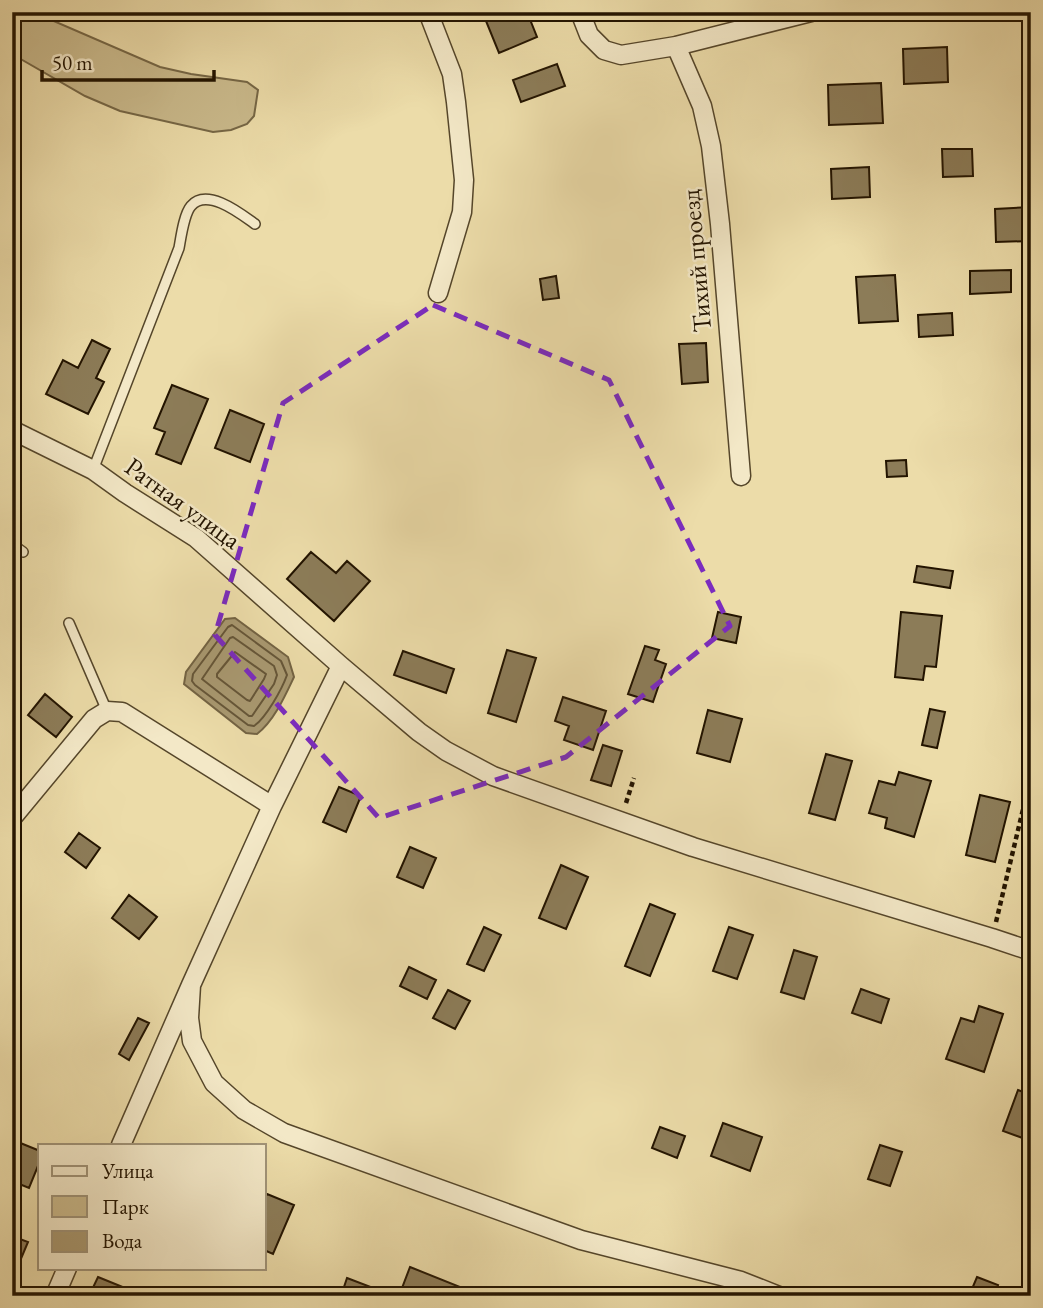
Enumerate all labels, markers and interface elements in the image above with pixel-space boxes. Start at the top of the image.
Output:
scale bar [42,38,214,82]
text: 50 m [52,49,93,76]
street label: Тихий проезд [673,188,719,334]
street label: Ратная улица [118,449,248,557]
legend [38,1144,266,1270]
text: Улица [101,1157,154,1184]
text: Парк [102,1193,149,1220]
text: Вода [102,1227,143,1254]

